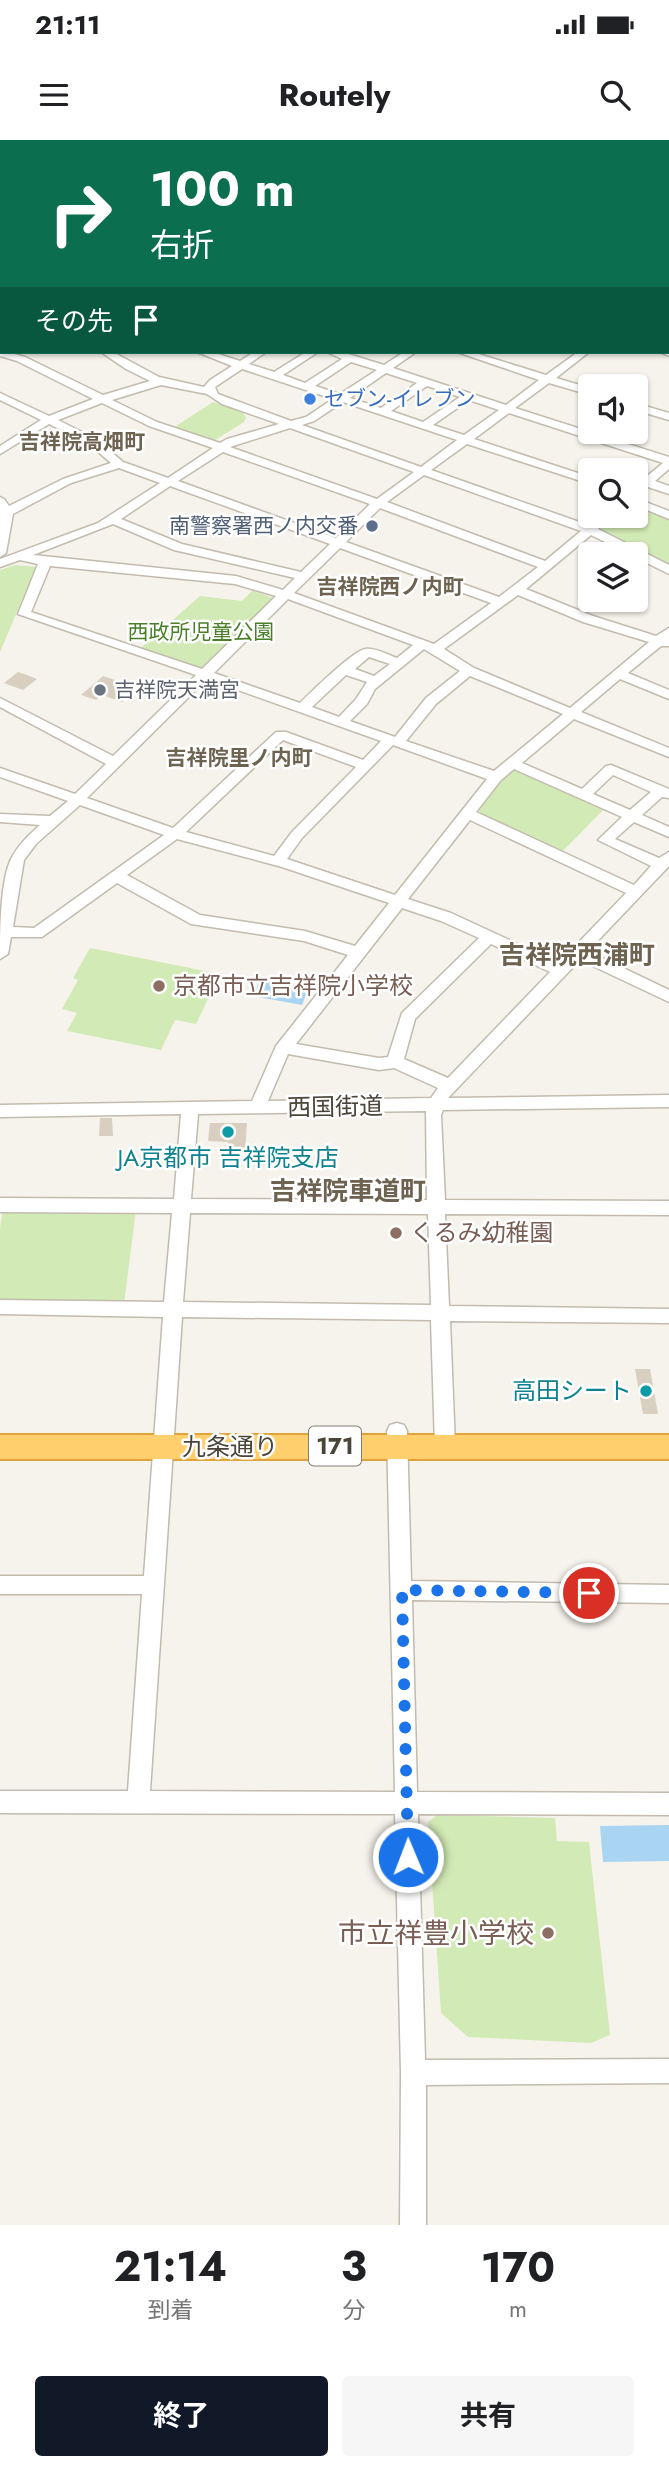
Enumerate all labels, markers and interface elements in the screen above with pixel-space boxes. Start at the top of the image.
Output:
text: 21:11 [35,6,100,44]
text: Routely [279,72,390,118]
icon: menu [35,76,73,114]
icon: search [596,76,634,114]
text: 100 m [150,154,295,224]
icon: right [35,168,126,259]
text: 右折 [150,222,214,268]
icon: arrive [127,301,165,339]
text: その先 [35,302,113,340]
map controls [578,374,648,612]
button: sound [578,374,648,444]
place label: セブン-イレブン [324,384,475,414]
marker: セブン-イレブン [302,391,318,407]
district label: 吉祥院高畑町 [19,427,145,457]
button: search [578,458,648,528]
place label: 南警察署西ノ内交番 [169,511,358,541]
marker: 南警察署西ノ内交番 [364,518,380,534]
button: layers [578,542,648,612]
district label: 吉祥院西ノ内町 [317,572,464,602]
park label: 西政所児童公園 [128,617,275,647]
place label: 吉祥院天満宮 [114,675,240,705]
marker: 吉祥院天満宮 [92,682,108,698]
district label: 吉祥院里ノ内町 [166,743,313,773]
district label: 吉祥院西浦町 [499,936,655,974]
place label: 京都市立吉祥院小学校 [173,968,413,1003]
marker: 京都市立吉祥院小学校 [151,978,167,994]
street label: 西国街道 [287,1088,383,1125]
marker: JA京都市 吉祥院支店 [220,1124,236,1140]
place label: JA京都市 吉祥院支店 [115,1140,338,1175]
district label: 吉祥院車道町 [270,1172,426,1210]
place label: くるみ幼稚園 [410,1215,554,1250]
marker: くるみ幼稚園 [388,1225,404,1241]
place label: 高田シート [512,1373,632,1408]
marker: 高田シート [638,1383,654,1399]
road number: 171 [309,1427,361,1466]
street label: 九条通り [182,1429,278,1464]
pin [559,1563,619,1623]
icon: arrive [570,1574,608,1612]
position arrow [371,1820,445,1894]
place label: 市立祥豊小学校 [338,1913,534,1954]
marker: 市立祥豊小学校 [540,1925,556,1941]
text: 21:14 [114,2236,227,2297]
text: 3 [341,2236,367,2297]
text: 170 [481,2237,555,2298]
text: m [509,2292,527,2326]
text: 到着 [147,2293,193,2327]
text: 分 [342,2293,365,2327]
button: 終了 [35,2376,328,2456]
button: 共有 [342,2376,634,2456]

